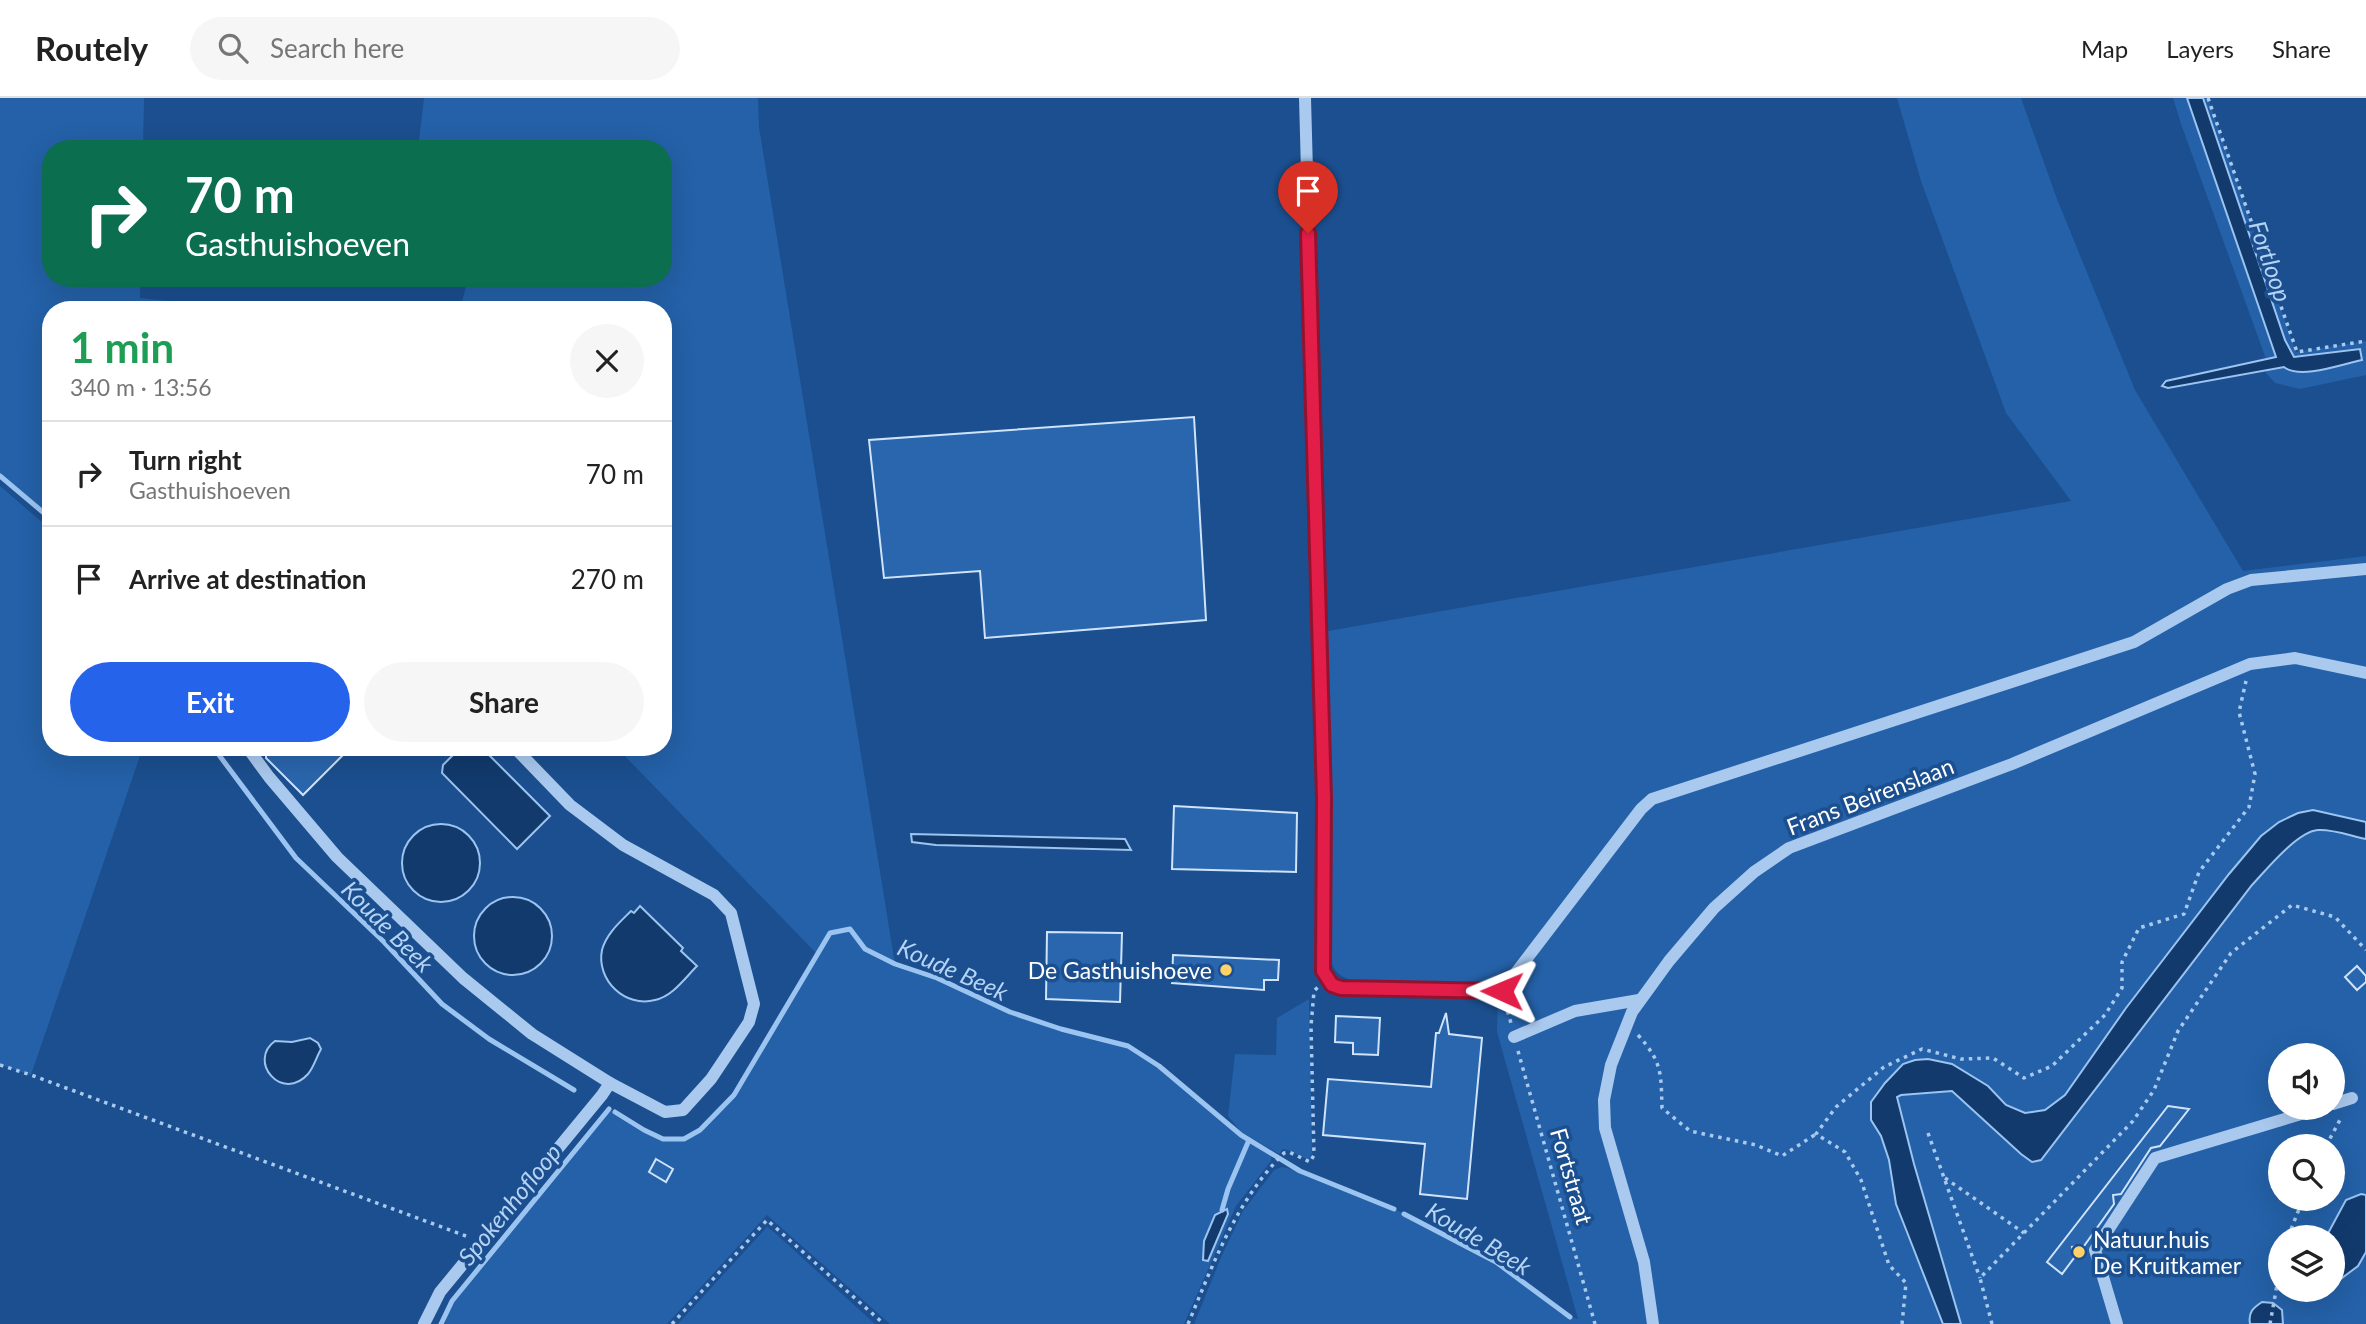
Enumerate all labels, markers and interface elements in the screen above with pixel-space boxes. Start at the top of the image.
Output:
search box [190,17,680,80]
text: Routely [35,28,148,68]
icon: search [214,29,252,67]
text: Search here [270,32,404,64]
text: Map [2081,34,2128,63]
text: Layers [2166,34,2234,63]
text: Share [2272,34,2331,63]
pin [1278,161,1338,233]
text: 70 m [185,165,295,223]
icon: right [70,168,161,259]
icon: arrive [1289,172,1327,210]
water label: Fortloop [2244,217,2298,305]
text: Gasthuishoeven [185,224,410,263]
text: 1 min [70,322,174,372]
button: close [570,324,644,398]
text: 340 m · 13:56 [70,373,212,401]
text: Turn right [129,444,242,476]
icon: right [70,455,108,493]
text: 70 m [586,458,644,490]
text: Gasthuishoeven [129,476,291,504]
icon: arrive [70,560,108,598]
text: Arrive at destination [129,563,366,595]
text: 270 m [571,563,644,595]
button: Exit [70,662,350,742]
button: Share [364,662,644,742]
street label: Frans Beirenslaan [1783,751,1957,841]
water label: Koude Beek [336,874,440,978]
water label: Koude Beek [893,932,1013,1006]
position arrow [1465,954,1539,1028]
place label: De Gasthuishoeve [1028,956,1212,984]
marker: De Gasthuishoeve [1218,962,1234,978]
map controls [2268,1043,2345,1302]
button: sound [2268,1043,2345,1120]
street label: Fortstraat [1545,1125,1599,1228]
button: search [2268,1134,2345,1211]
water label: Spokenhofloop [451,1137,567,1271]
water label: Koude Beek [1421,1195,1537,1281]
place label: Natuur.huis De Kruitkamer [2093,1225,2242,1279]
button: layers [2268,1225,2345,1302]
marker: Natuur.huis De Kruitkamer [2071,1244,2087,1260]

